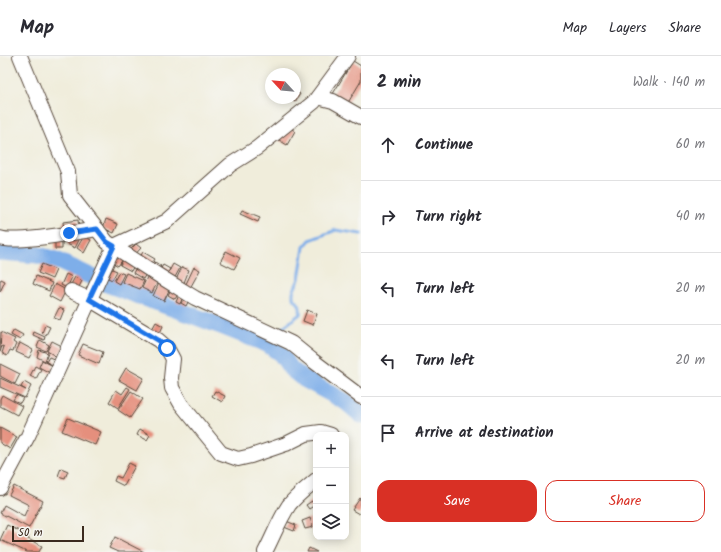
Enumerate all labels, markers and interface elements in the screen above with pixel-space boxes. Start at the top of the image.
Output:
text: Map [20,13,54,43]
text: Map [563,17,587,39]
text: Layers [609,17,647,39]
text: Share [669,17,701,39]
north arrow [265,68,301,104]
text: 2 min [377,69,421,96]
text: Walk · 140 m [633,72,705,93]
text: Continue [415,133,473,157]
icon: ahead [377,134,399,156]
text: 60 m [676,134,705,155]
text: Turn right [415,205,482,229]
icon: right [377,206,399,228]
text: 40 m [676,206,705,227]
route end [60,224,78,242]
text: Turn left [415,277,475,301]
icon: left [377,278,399,300]
text: 20 m [675,278,705,299]
route start [158,339,176,357]
text: Turn left [415,349,475,373]
icon: left [377,350,399,372]
text: 20 m [675,350,705,371]
text: Arrive at destination [415,421,554,445]
icon: arrive [377,422,399,444]
map controls [313,432,349,540]
button: + [313,432,349,468]
button: − [313,468,349,504]
button: Save [377,480,537,522]
button: Share [545,480,705,522]
button: layers [313,504,349,540]
scale bar [12,524,84,543]
text: 50 m [18,524,43,542]

